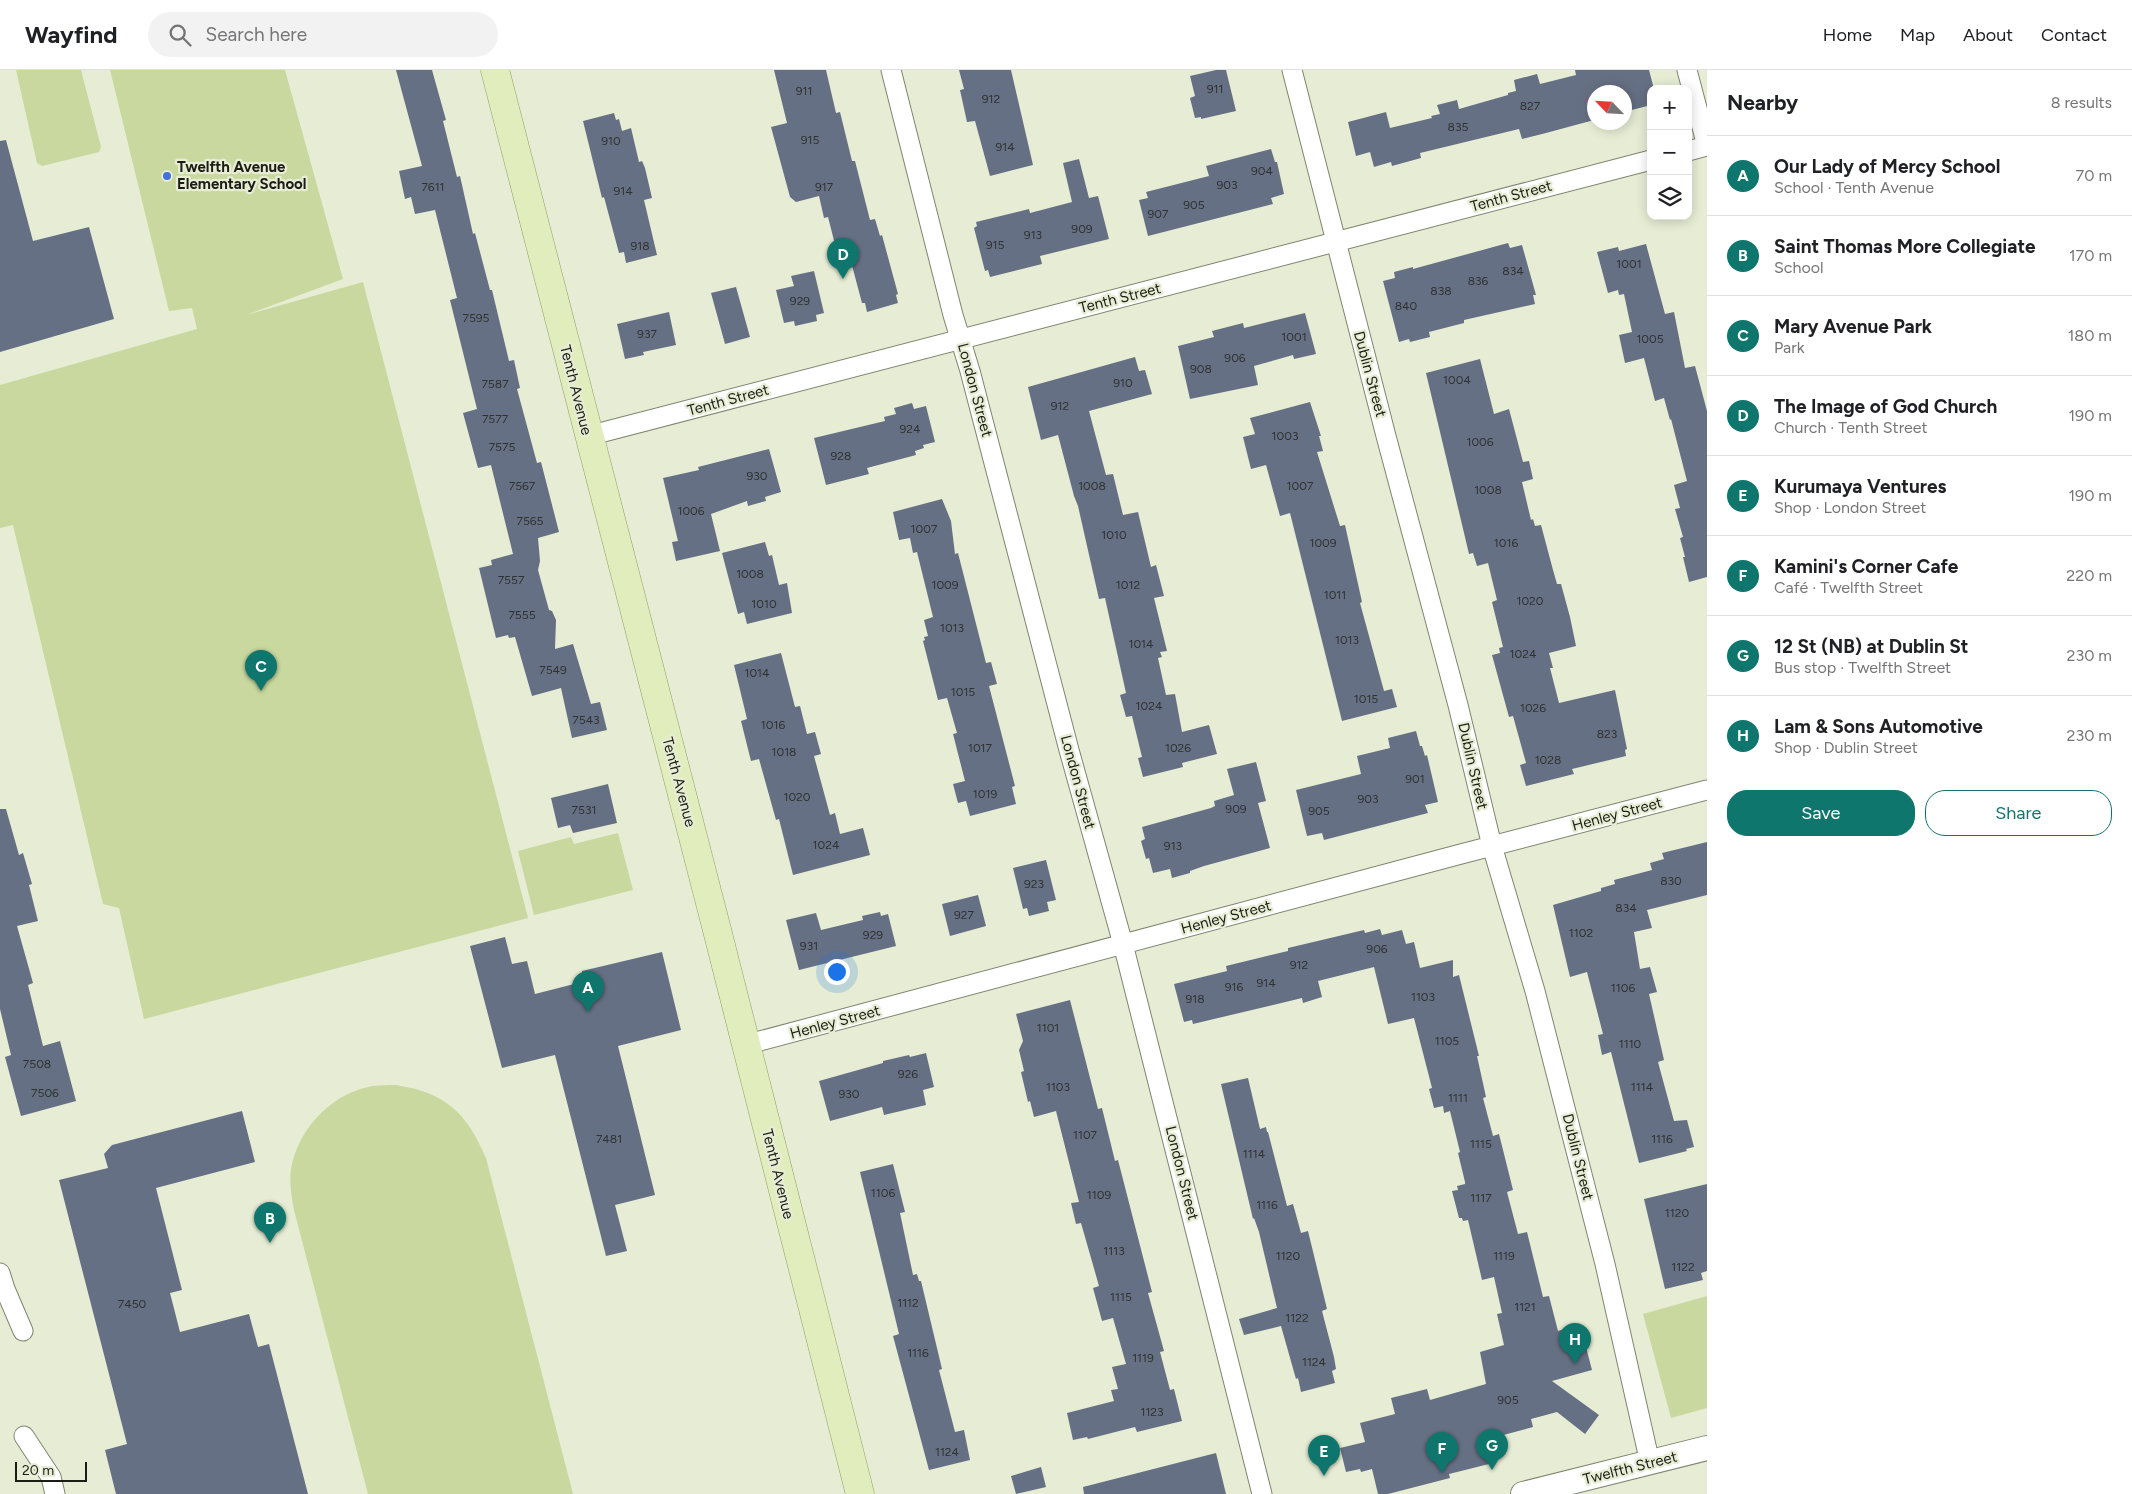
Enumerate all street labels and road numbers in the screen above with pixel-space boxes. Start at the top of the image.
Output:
street label: Tenth Street [1468,176,1554,216]
street label: Tenth Street [1077,279,1163,317]
street label: Dublin Street [1350,329,1390,419]
street label: London Street [954,341,996,439]
street label: Tenth Avenue [556,343,596,437]
street label: Tenth Street [685,380,771,420]
street label: Dublin Street [1454,721,1492,811]
street label: London Street [1057,733,1099,831]
street label: Tenth Avenue [658,735,700,829]
street label: Henley Street [1570,793,1664,835]
street label: Henley Street [1179,896,1273,938]
street label: Henley Street [788,1001,882,1043]
street label: Dublin Street [1559,1112,1597,1202]
street label: London Street [1162,1124,1202,1222]
street label: Tenth Avenue [758,1127,798,1221]
street label: Twelfth Street [1581,1448,1679,1488]

